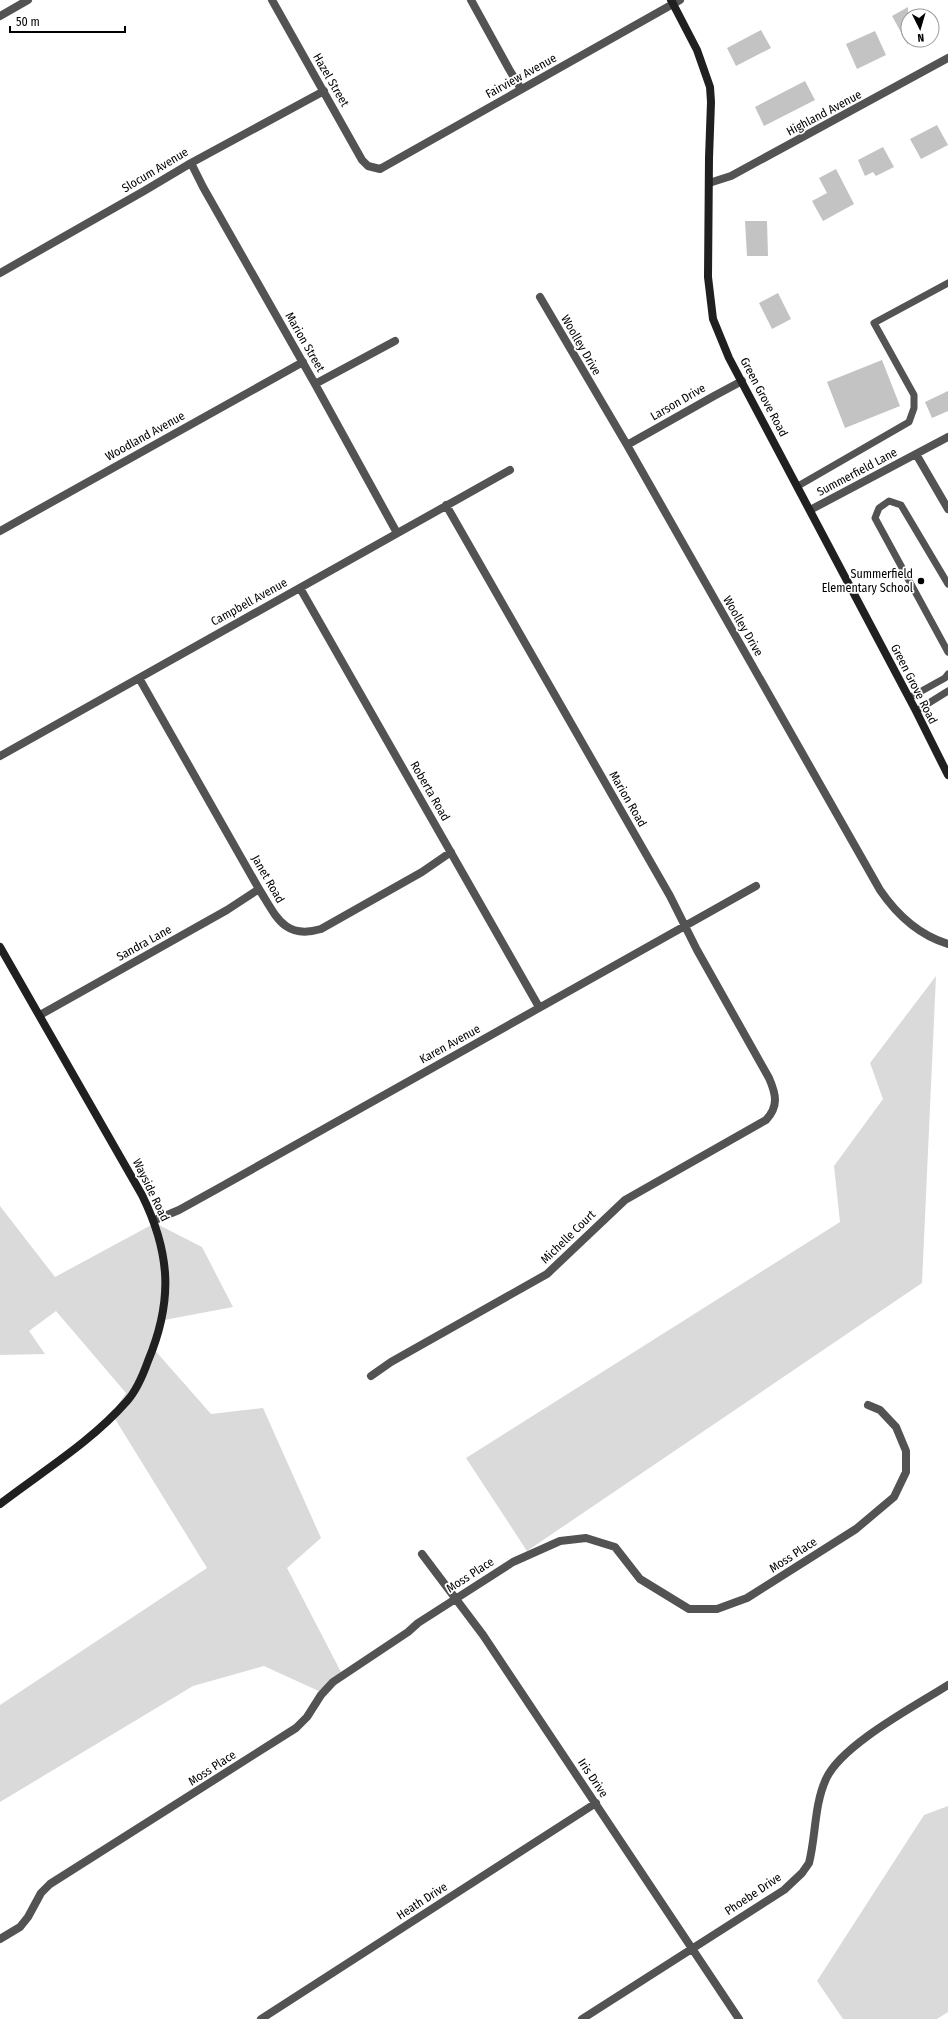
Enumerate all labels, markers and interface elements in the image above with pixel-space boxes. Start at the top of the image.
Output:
scale bar [10,8,125,34]
north arrow [900,8,940,48]
text: 50 m [16,15,40,29]
text: N [917,31,925,44]
street label: Hazel Street [310,51,352,109]
street label: Fairview Avenue [483,51,559,101]
street label: Highland Avenue [784,87,864,139]
street label: Slocum Avenue [119,145,191,195]
street label: Marion Street [282,310,328,374]
street label: Woolley Drive [558,312,604,378]
street label: Green Grove Road [737,355,791,439]
street label: Larson Drive [648,381,708,423]
street label: Woodland Avenue [103,408,187,464]
street label: Summerfield Lane [815,445,900,499]
place label: Summerfield Elementary School [822,567,913,595]
street label: Campbell Avenue [208,575,290,629]
marker: Summerfield Elementary School [916,576,926,586]
street label: Woolley Drive [720,593,766,659]
street label: Green Grove Road [888,642,940,726]
street label: Roberta Road [407,759,453,823]
street label: Marion Road [606,769,650,829]
street label: Janet Road [249,853,287,905]
street label: Sandra Lane [114,922,174,964]
street label: Karen Avenue [417,1022,483,1066]
street label: Wayside Road [130,1156,172,1224]
street label: Michelle Court [538,1207,598,1267]
street label: Moss Place [767,1534,819,1576]
street label: Moss Place [444,1554,496,1596]
street label: Moss Place [186,1747,238,1789]
street label: Iris Drive [575,1756,611,1800]
street label: Phoebe Drive [722,1870,784,1918]
street label: Heath Drive [394,1879,450,1923]

